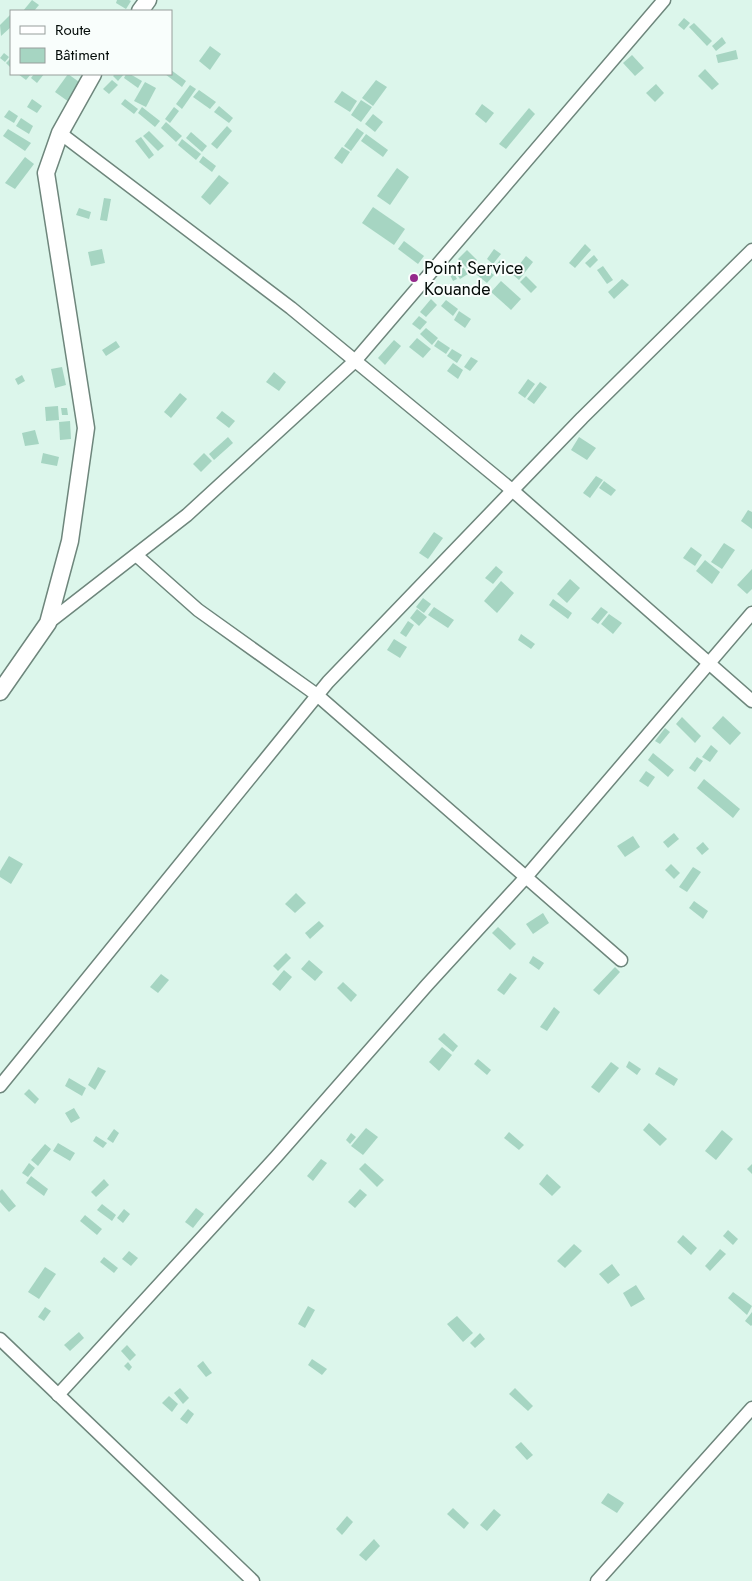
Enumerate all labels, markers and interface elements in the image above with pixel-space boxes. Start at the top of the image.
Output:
legend [10,10,172,75]
text: Route [55,19,91,41]
text: Bâtiment [55,44,109,66]
place label: Point Service Kouande [424,255,523,302]
marker: Point Service Kouande [408,272,420,284]

